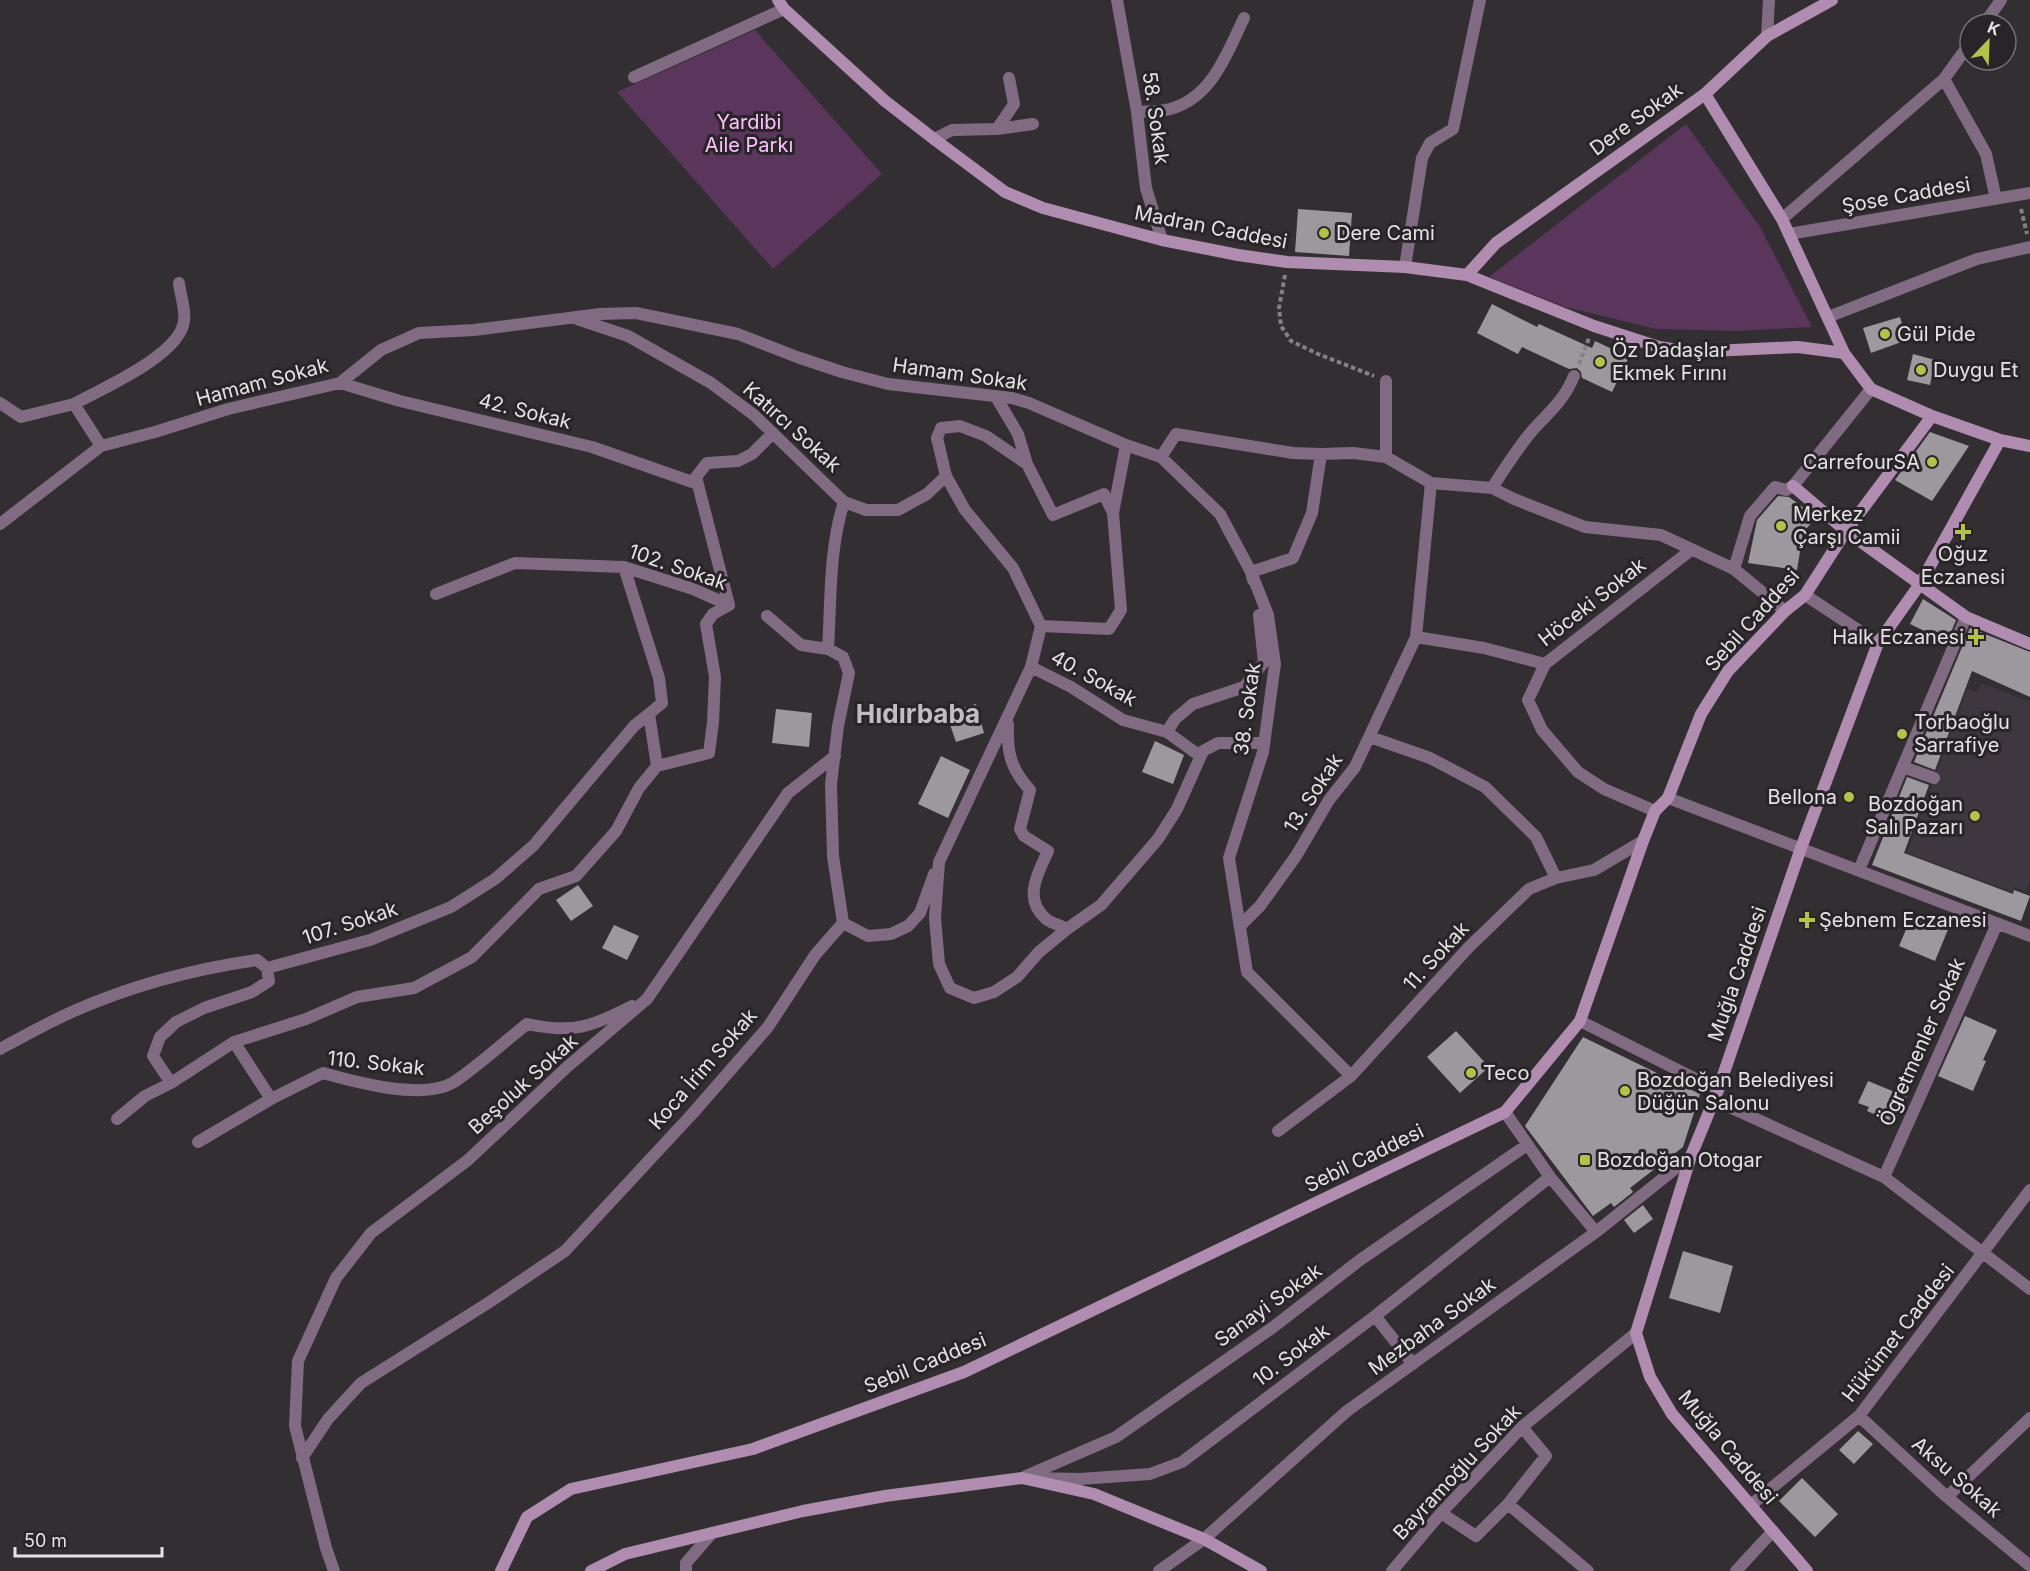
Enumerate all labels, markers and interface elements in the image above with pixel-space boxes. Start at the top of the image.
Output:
north arrow [1958,12,2018,72]
text: K [1985,17,2004,40]
street label: 58. Sokak [1138,70,1174,166]
street label: Dere Sokak [1585,77,1687,161]
park label: Yardibi Aile Parkı [705,110,793,157]
street label: Şose Caddesi [1840,172,1972,218]
street label: Madran Caddesi [1133,200,1289,254]
place label: Dere Cami [1336,221,1435,245]
marker: Dere Cami [1317,226,1331,240]
place label: Gül Pide [1897,322,1976,346]
marker: Gül Pide [1878,327,1892,341]
place label: Öz Dadaşlar Ekmek Fırını [1612,338,1728,385]
street label: Hamam Sokak [193,353,331,411]
street label: Hamam Sokak [891,353,1029,395]
marker: Öz Dadaşlar Ekmek Fırını [1593,355,1607,369]
place label: Duygu Et [1933,358,2019,382]
marker: Duygu Et [1914,363,1928,377]
street label: Katırcı Sokak [738,377,846,477]
street label: 42. Sokak [476,388,574,434]
place label: CarrefourSA [1803,450,1920,474]
marker: CarrefourSA [1925,455,1939,469]
place label: Merkez Çarşı Camii [1793,502,1900,549]
marker: Merkez Çarşı Camii [1774,519,1788,533]
marker: Oğuz Eczanesi [1956,525,1970,539]
street label: 102. Sokak [626,539,730,595]
place label: Oğuz Eczanesi [1921,542,2005,589]
street label: Höceki Sokak [1534,553,1650,651]
street label: Sebil Caddesi [1700,564,1804,676]
place label: Halk Eczanesi [1832,625,1964,649]
marker: Halk Eczanesi [1969,630,1983,644]
street label: 40. Sokak [1047,645,1141,711]
street label: 38. Sokak [1229,661,1265,757]
district label: Hıdırbaba [856,698,980,729]
place label: Torbaoğlu Sarrafiye [1914,710,2010,757]
marker: Torbaoğlu Sarrafiye [1895,727,1909,741]
street label: 13. Sokak [1279,749,1347,837]
place label: Bellona [1768,785,1837,809]
marker: Bellona [1842,790,1856,804]
place label: Bozdoğan Salı Pazarı [1865,792,1963,839]
marker: Bozdoğan Salı Pazarı [1968,809,1982,823]
street label: 107. Sokak [299,896,401,950]
street label: Muğla Caddesi [1703,903,1771,1045]
place label: Şebnem Eczanesi [1819,908,1987,932]
marker: Şebnem Eczanesi [1800,913,1814,927]
street label: 11. Sokak [1398,916,1474,996]
street label: Ögretmenler Sokak [1874,954,1970,1130]
street label: Koca İrim Sokak [643,1003,762,1134]
street label: Beşoluk Sokak [463,1029,583,1139]
street label: 110. Sokak [326,1046,426,1080]
place label: Teco [1483,1061,1529,1085]
marker: Teco [1464,1066,1478,1080]
place label: Bozdoğan Belediyesi Düğün Salonu [1637,1068,1834,1115]
marker: Bozdoğan Belediyesi Düğün Salonu [1618,1084,1632,1098]
street label: Sebil Caddesi [1301,1119,1427,1197]
place label: Bozdoğan Otogar [1597,1148,1763,1172]
marker: Bozdoğan Otogar [1578,1153,1592,1167]
street label: Sanayi Sokak [1210,1258,1326,1352]
street label: Hükümet Caddesi [1837,1259,1959,1407]
street label: Mezbaha Sokak [1364,1272,1500,1380]
street label: 10. Sokak [1248,1318,1334,1392]
street label: Sebil Caddesi [860,1328,990,1398]
street label: Muğla Caddesi [1673,1385,1783,1509]
street label: Bayramoğlu Sokak [1388,1399,1526,1545]
street label: Aksu Sokak [1907,1432,2007,1522]
scale bar [15,1520,162,1558]
text: 50 m [24,1530,67,1551]

